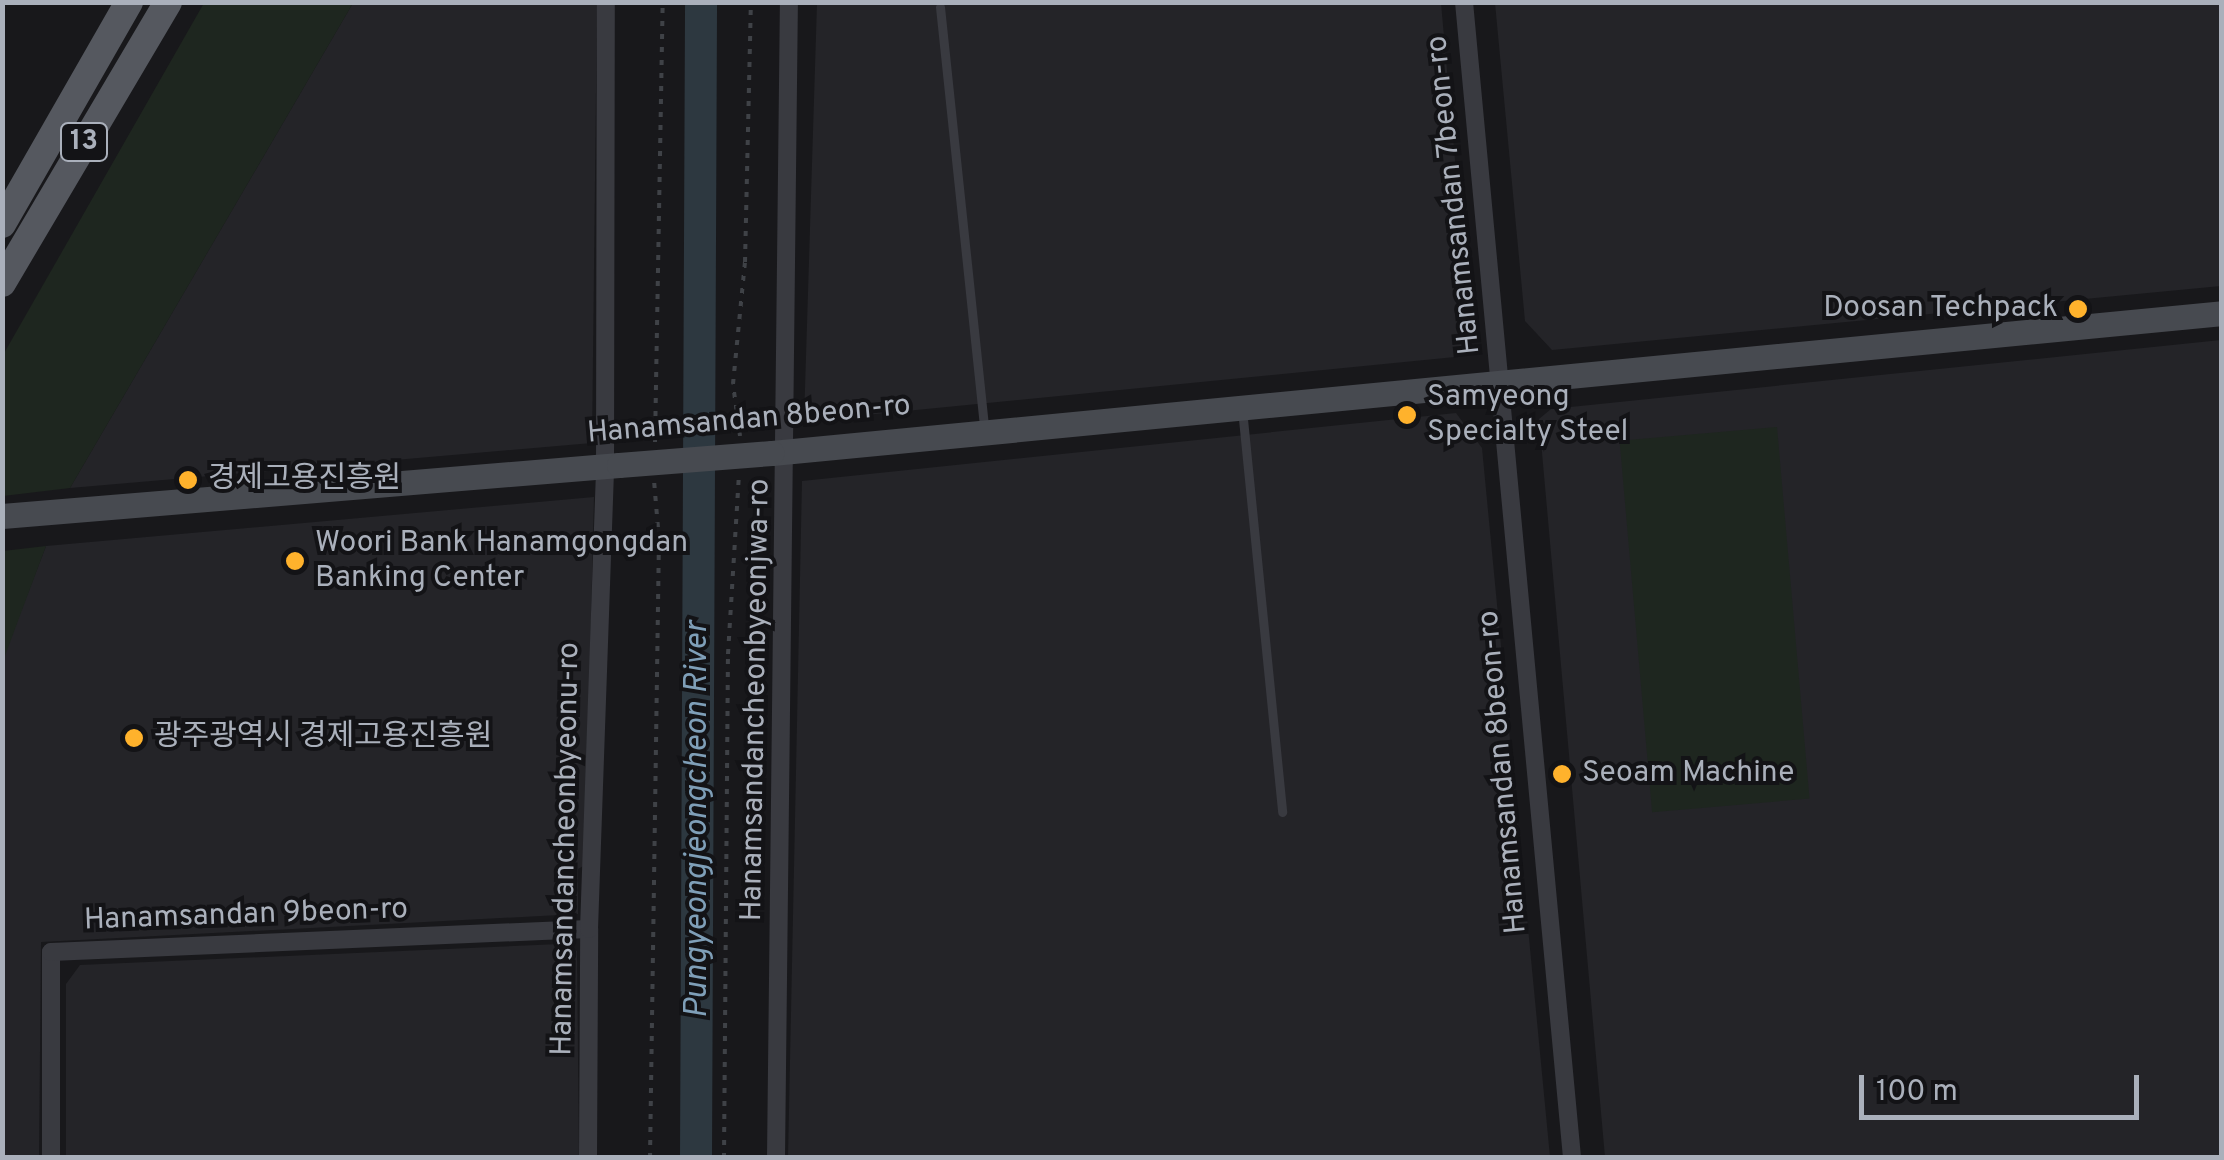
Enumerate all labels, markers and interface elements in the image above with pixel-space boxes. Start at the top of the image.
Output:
street label: Hanamsandan 7beon-ro [1420,33,1490,357]
road number: 13 [59,119,109,165]
place label: Doosan Techpack [1822,291,2058,327]
marker: Doosan Techpack [2067,298,2089,320]
place label: Samyeong Specialty Steel [1427,380,1628,450]
street label: Hanamsandan 8beon-ro [586,389,912,453]
marker: Samyeong Specialty Steel [1396,404,1418,426]
place label: 경제고용진흥원 [208,462,401,498]
marker: 경제고용진흥원 [177,469,199,491]
street label: Hanamsandancheonbyeonjwa-ro [735,478,779,922]
place label: Woori Bank Hanamgongdan Banking Center [315,526,688,596]
marker: Woori Bank Hanamgongdan Banking Center [284,550,306,572]
street label: Hanamsandan 8beon-ro [1472,609,1536,935]
water label: Pungyeongjeongcheon River [679,621,717,1019]
street label: Hanamsandancheonbyeonu-ro [545,642,589,1056]
place label: 광주광역시 경제고용진흥원 [154,720,492,756]
marker: 광주광역시 경제고용진흥원 [123,727,145,749]
place label: Seoam Machine [1582,756,1794,792]
marker: Seoam Machine [1551,763,1573,785]
street label: Hanamsandan 9beon-ro [83,892,409,940]
scale bar [1864,1055,2144,1117]
text: 100 m [1876,1074,1958,1111]

